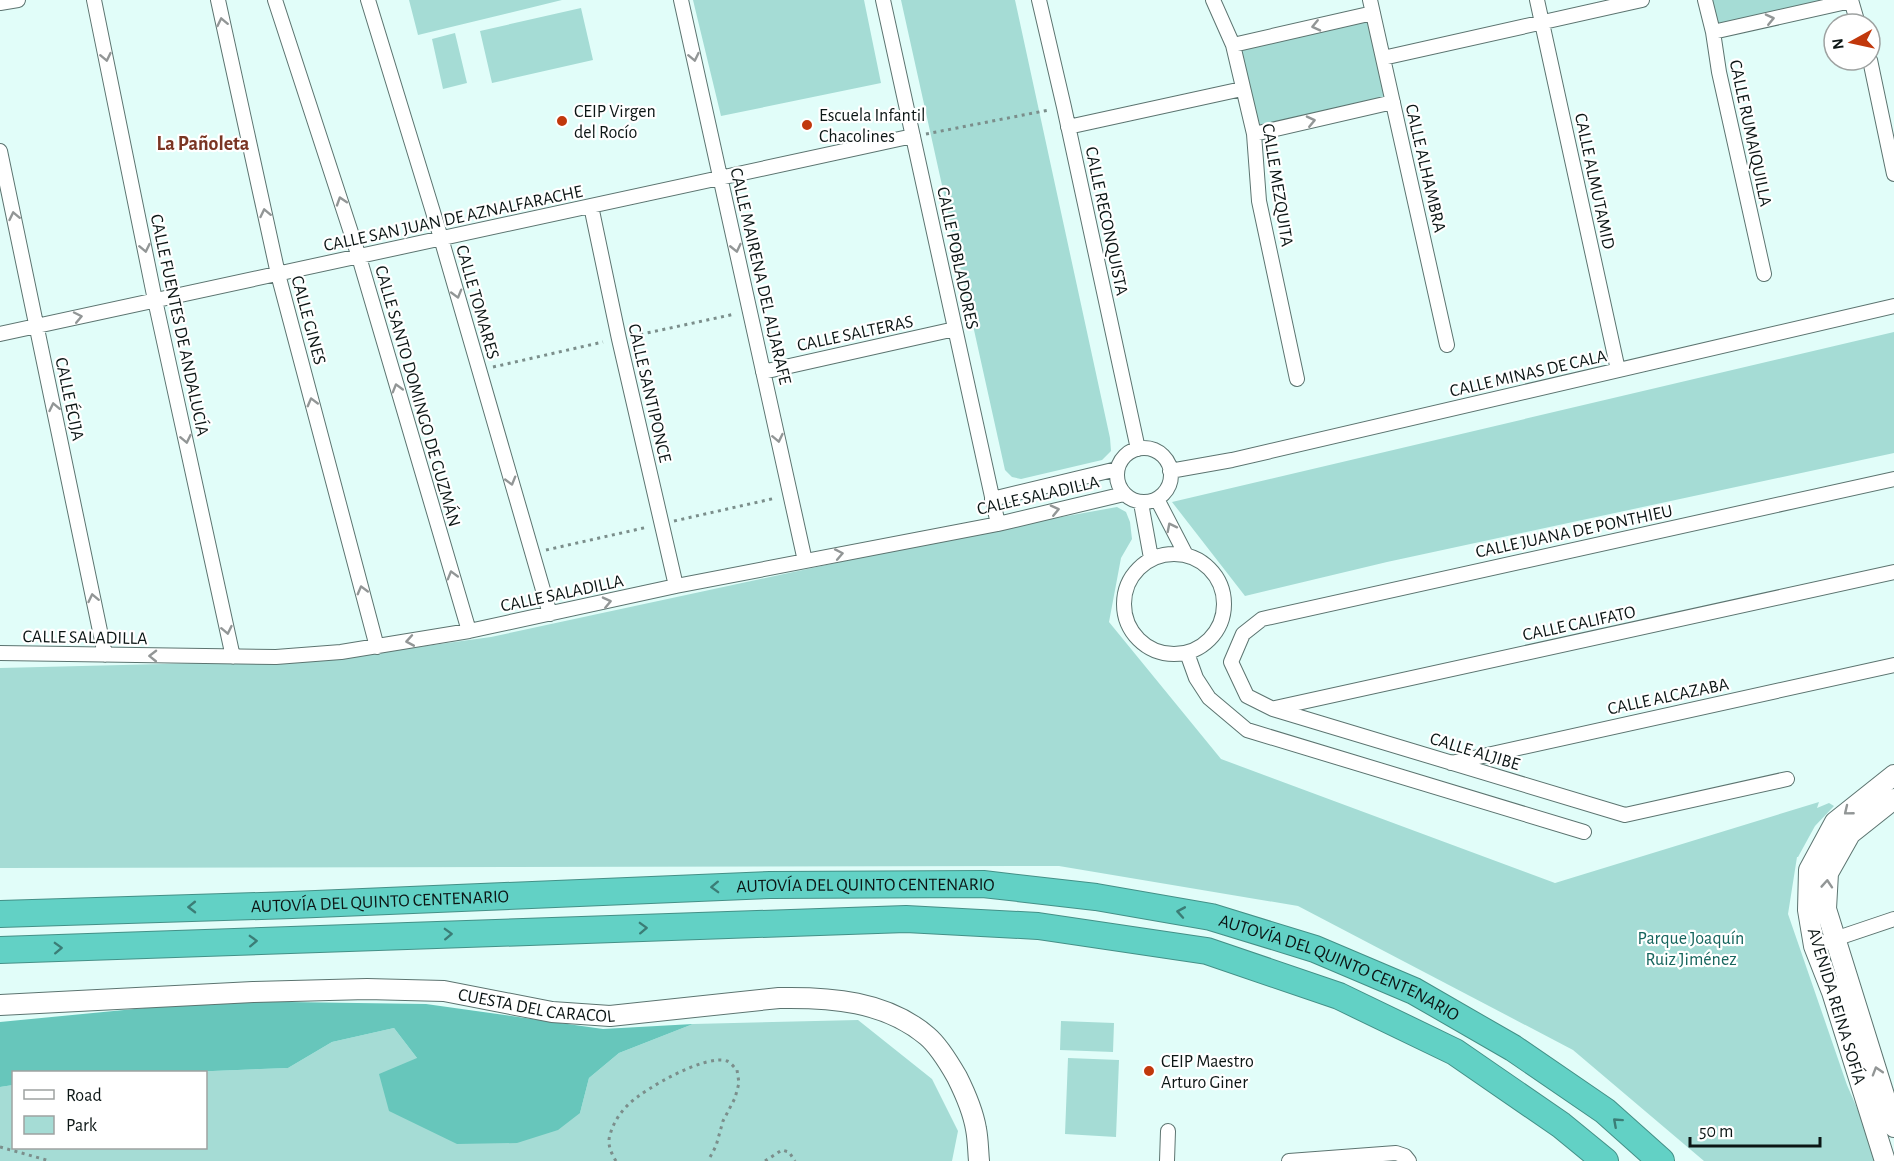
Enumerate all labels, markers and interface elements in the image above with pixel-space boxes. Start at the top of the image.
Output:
north arrow [1822,12,1882,72]
one-way arrow [1765,13,1775,26]
one-way arrow [217,17,230,27]
one-way arrow [1311,19,1321,32]
text: N [1829,37,1847,51]
one-way arrow [99,52,112,62]
one-way arrow [687,52,700,62]
street label: CALLE RUMAIQUILLA [1726,58,1774,209]
street label: CALLE ALHAMBRA [1401,102,1449,235]
place label: CEIP Virgen del Rocío [574,103,656,142]
place label: Escuela Infantil Chacolines [819,107,925,146]
street label: CALLE ALMUTAMID [1571,112,1617,251]
marker: CEIP Virgen del Rocío [555,114,569,128]
one-way arrow [1305,115,1315,128]
marker: Escuela Infantil Chacolines [800,118,814,132]
street label: CALLE MEZQUITA [1258,122,1296,249]
district label: La Pañoleta [157,134,250,154]
street label: CALLE RECONQUISTA [1081,145,1131,298]
street label: CALLE MAIRENA DEL ALJARAFE [726,166,794,387]
street label: CALLE SAN JUAN DE AZNALFARACHE [322,183,585,255]
street label: CALLE POBLADORES [933,185,981,331]
one-way arrow [335,196,348,207]
one-way arrow [259,208,272,218]
one-way arrow [8,211,21,221]
street label: CALLE FUENTES DE ANDALUCÍA [147,212,214,438]
one-way arrow [729,242,742,252]
one-way arrow [138,243,151,253]
street label: CALLE TOMARES [452,243,502,361]
street label: CALLE SANTO DOMINGO DE GUZMÁN [371,263,466,529]
street label: CALLE GINES [288,274,329,367]
one-way arrow [450,288,462,299]
one-way arrow [72,311,82,324]
street label: CALLE SALTERAS [795,313,915,355]
street label: CALLE SANTIPONCE [624,322,674,465]
street label: CALLE MINAS DE CALA [1448,347,1609,401]
street label: CALLE ÉCIJA [51,355,90,443]
one-way arrow [392,383,404,394]
one-way arrow [307,397,319,408]
one-way arrow [48,402,61,412]
one-way arrow [771,433,784,443]
one-way arrow [178,434,191,444]
street label: CALLE SALADILLA [975,473,1102,519]
one-way arrow [504,475,516,486]
street label: CALLE JUANA DE PONTHIEU [1474,502,1674,562]
one-way arrow [1050,505,1060,518]
one-way arrow [1167,522,1178,533]
one-way arrow [834,548,844,561]
one-way arrow [447,570,459,581]
street label: CALLE SALADILLA [499,572,626,616]
one-way arrow [356,585,369,595]
one-way arrow [87,593,100,603]
one-way arrow [602,596,612,609]
street label: CALLE CALIFATO [1521,603,1637,645]
one-way arrow [220,624,233,634]
street label: CALLE SALADILLA [22,628,148,648]
one-way arrow [405,634,415,647]
one-way arrow [148,650,157,662]
street label: CALLE ALCAZABA [1606,675,1731,719]
street label: CALLE ALJIBE [1428,730,1522,774]
one-way arrow [1844,804,1855,815]
street label: AUTOVÍA DEL QUINTO CENTENARIO [736,874,995,896]
one-way arrow [1821,879,1834,888]
one-way arrow [710,881,719,894]
street label: AUTOVÍA DEL QUINTO CENTENARIO [250,888,509,916]
one-way arrow [187,901,196,914]
one-way arrow [1176,906,1186,918]
street label: AUTOVÍA DEL QUINTO CENTENARIO [1216,912,1462,1025]
one-way arrow [639,921,648,934]
street label: AVENIDA REINA SOFÍA [1804,925,1871,1087]
one-way arrow [444,928,453,941]
park label: Parque Joaquín Ruiz Jiménez [1638,930,1744,969]
one-way arrow [249,935,258,947]
one-way arrow [54,941,63,954]
street label: CUESTA DEL CARACOL [457,986,616,1026]
place label: CEIP Maestro Arturo Giner [1161,1053,1254,1092]
marker: CEIP Maestro Arturo Giner [1142,1064,1156,1078]
one-way arrow [1872,1066,1884,1077]
legend [12,1071,207,1149]
text: Road [66,1087,102,1105]
scale bar [1690,1110,1820,1148]
text: Park [66,1117,98,1135]
one-way arrow [1613,1118,1624,1129]
text: 50 m [1699,1123,1733,1141]

